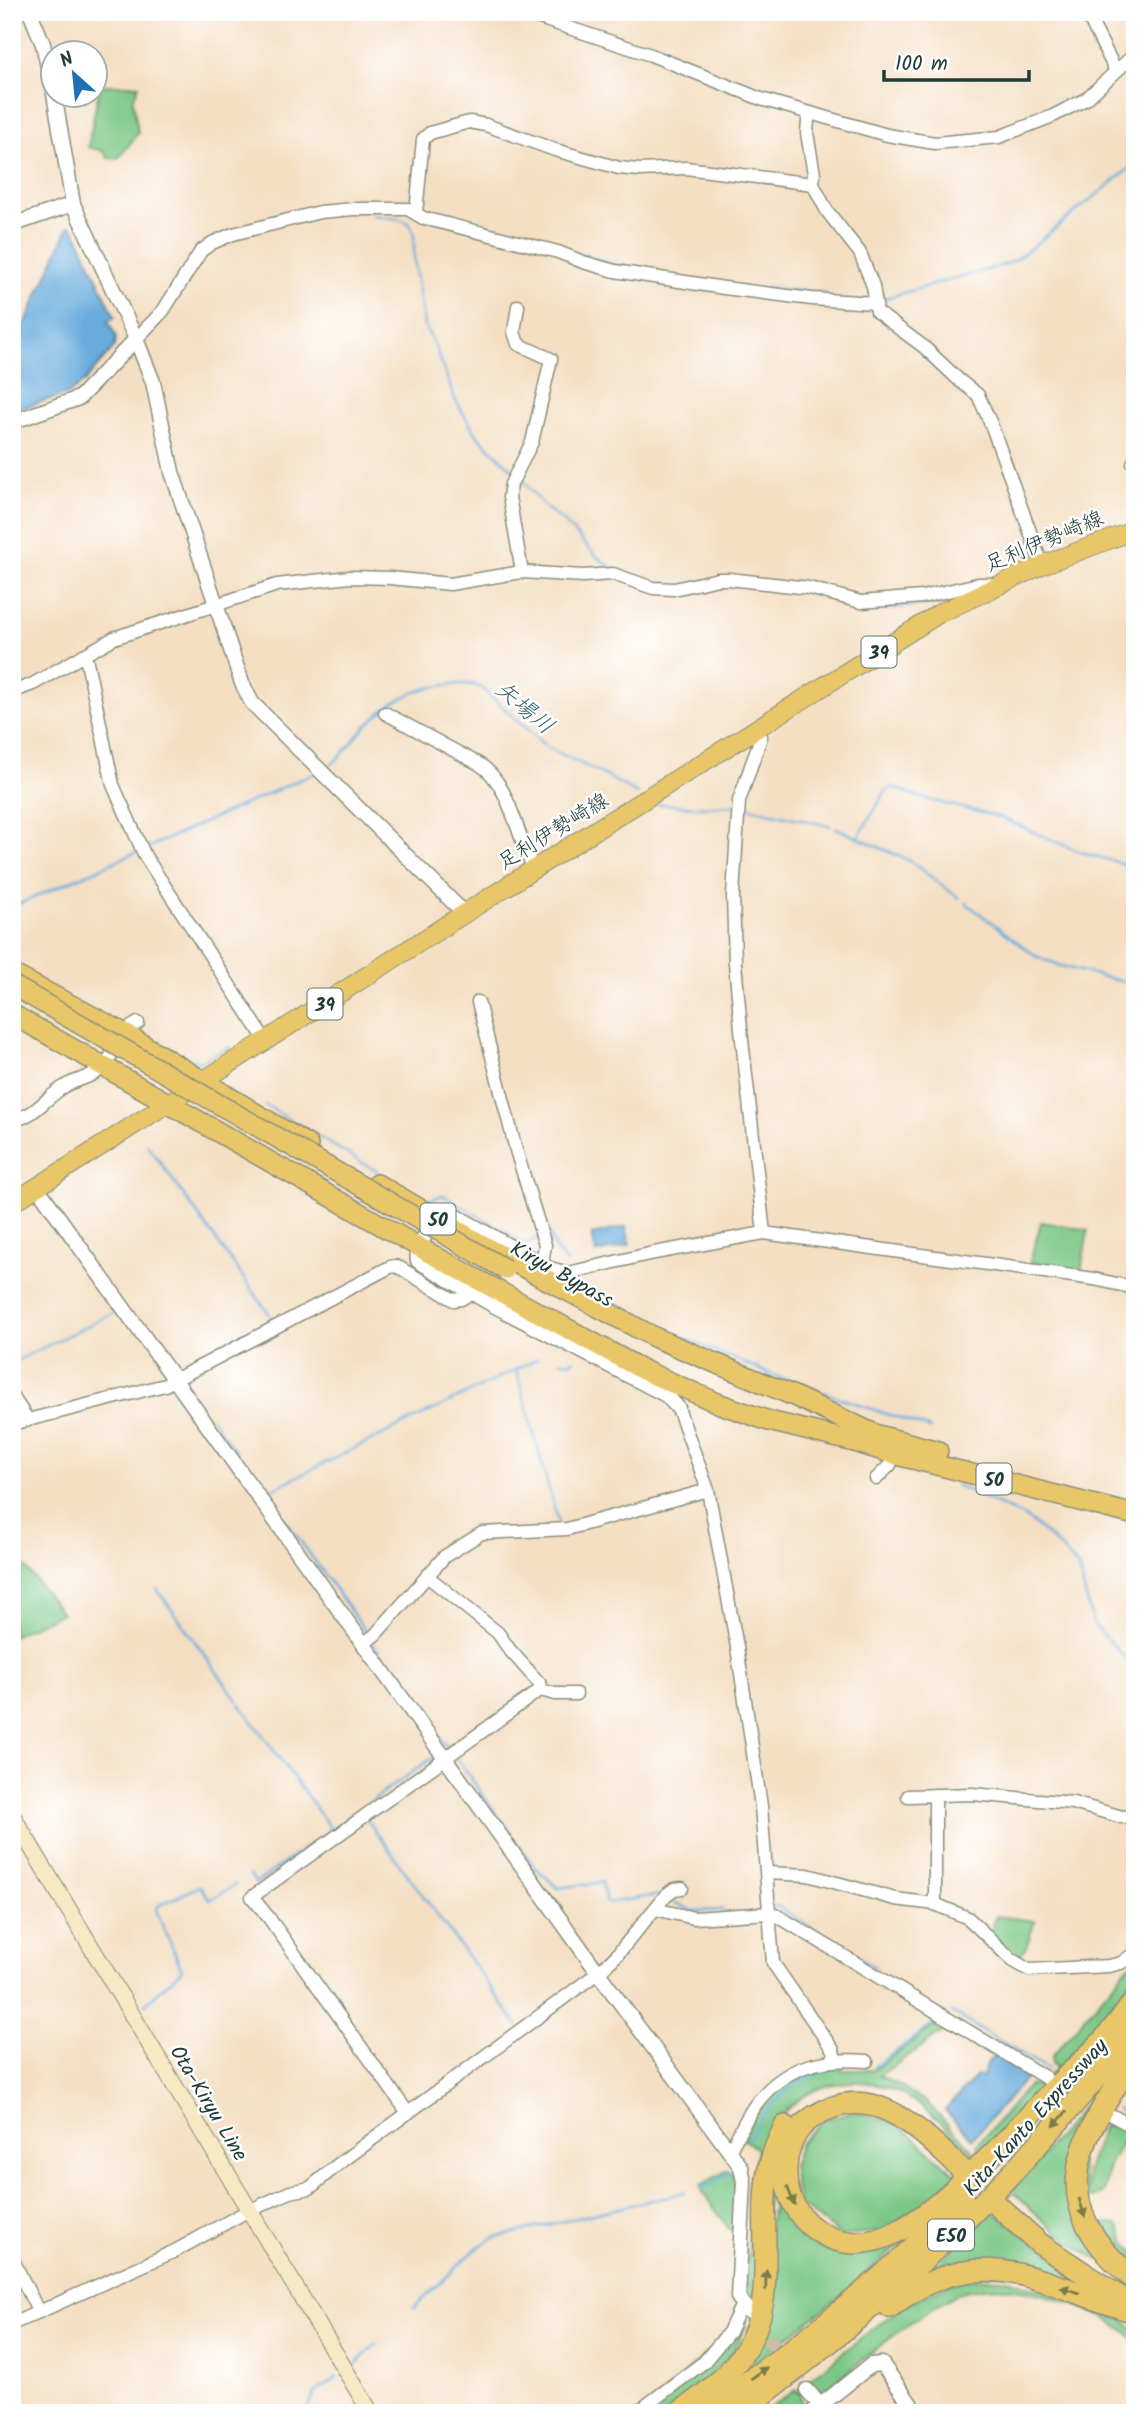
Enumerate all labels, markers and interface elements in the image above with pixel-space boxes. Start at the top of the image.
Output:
north arrow [38,38,108,108]
scale bar [884,38,1030,82]
text: N [55,45,79,77]
text: 100 m [895,48,948,81]
street label: 足利伊勢崎線 [980,503,1109,582]
road number: 39 [862,636,896,667]
water label: 矢場川 [486,673,562,744]
street label: 足利伊勢崎線 [492,785,616,880]
road number: 39 [308,988,342,1020]
road number: 50 [420,1204,456,1234]
street label: Kiryu Bypass [504,1233,619,1317]
road number: 50 [976,1464,1012,1494]
street label: Kita-Kanto Expressway [956,2031,1117,2205]
street label: Ota-Kiryu Line [160,2039,256,2169]
one-way arrow [1052,2110,1068,2128]
one-way arrow [785,2186,796,2207]
one-way arrow [1078,2198,1088,2219]
road number: E50 [928,2220,974,2250]
one-way arrow [760,2268,771,2290]
one-way arrow [1060,2284,1081,2295]
one-way arrow [750,2366,768,2380]

